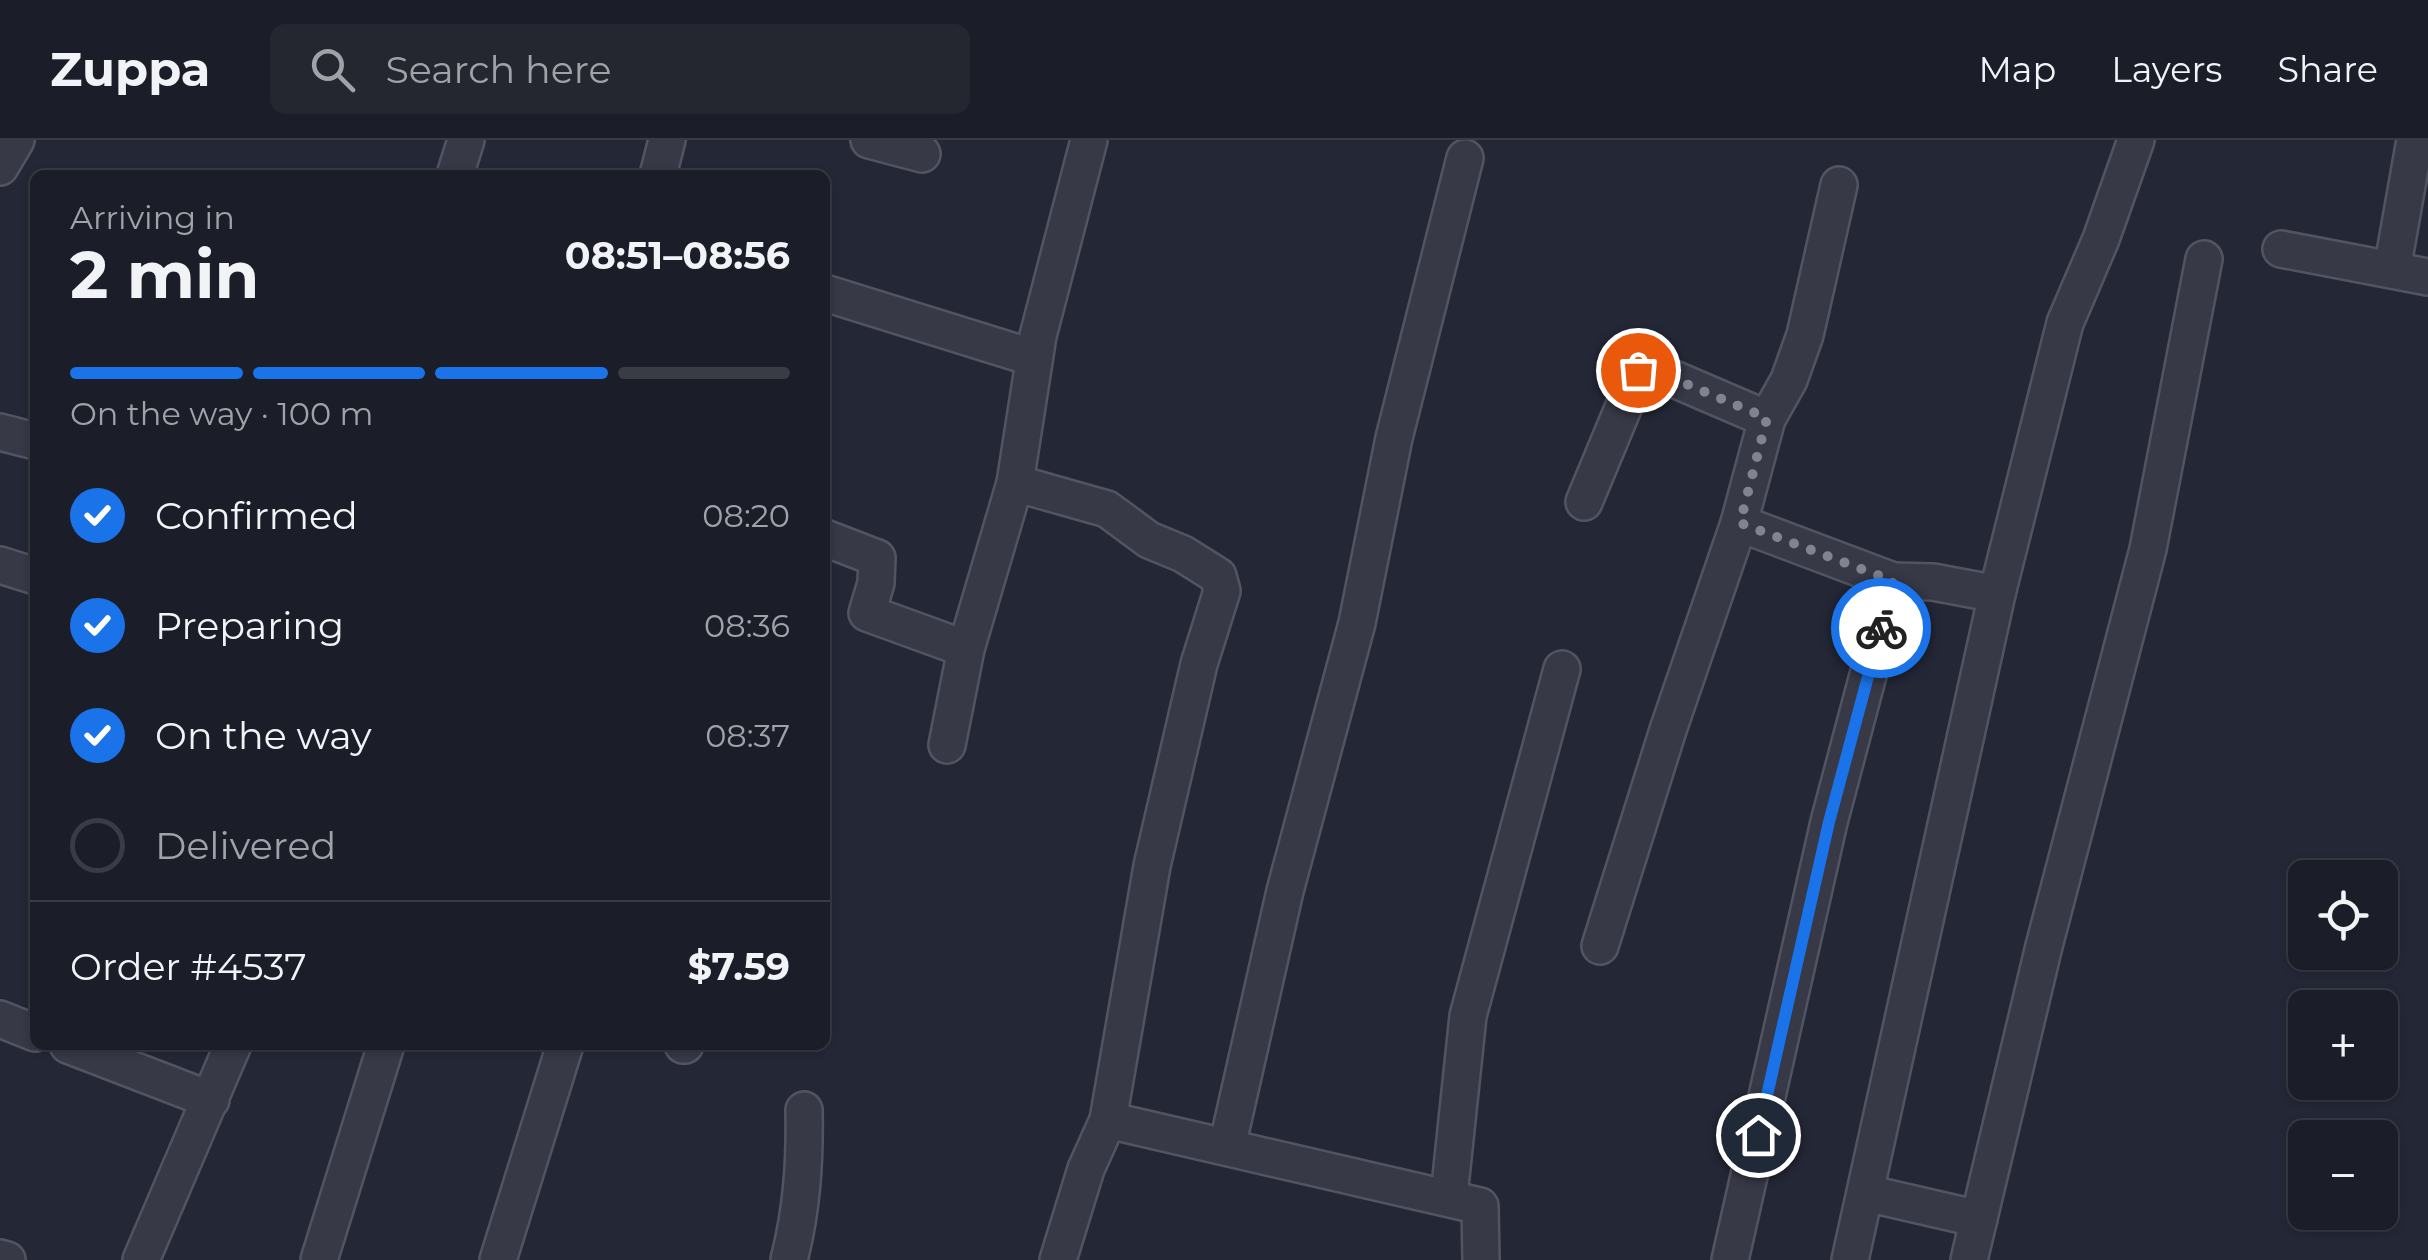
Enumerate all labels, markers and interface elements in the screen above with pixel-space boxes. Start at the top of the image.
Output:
search box [270,24,970,114]
text: Zuppa [50,40,210,98]
icon: search [305,42,360,97]
text: Search here [385,46,611,93]
text: Map [1978,48,2056,91]
text: Layers [2111,48,2222,91]
text: Share [2277,48,2378,91]
text: Arriving in [70,198,235,237]
text: 08:51–08:56 [565,232,790,279]
text: 2 min [70,235,259,314]
pin [1596,328,1681,413]
icon: bag [1611,343,1666,398]
text: On the way · 100 m [70,394,373,433]
icon: check [70,488,125,543]
text: Confirmed [155,492,358,539]
text: 08:20 [702,496,790,535]
courier [1831,578,1931,678]
icon: check [70,598,125,653]
icon: bike [1854,601,1909,656]
text: Preparing [155,602,344,649]
text: 08:36 [704,606,790,645]
icon: check [70,708,125,763]
text: On the way [155,712,372,759]
text: 08:37 [705,716,790,755]
text: Delivered [155,822,336,869]
map controls [2288,860,2398,1230]
button: locate [2288,860,2398,970]
text: Order #4537 [70,943,307,990]
text: $7.59 [688,943,790,990]
button: + [2288,990,2398,1100]
pin [1716,1093,1801,1178]
icon: home [1731,1108,1786,1163]
button: − [2288,1120,2398,1230]

